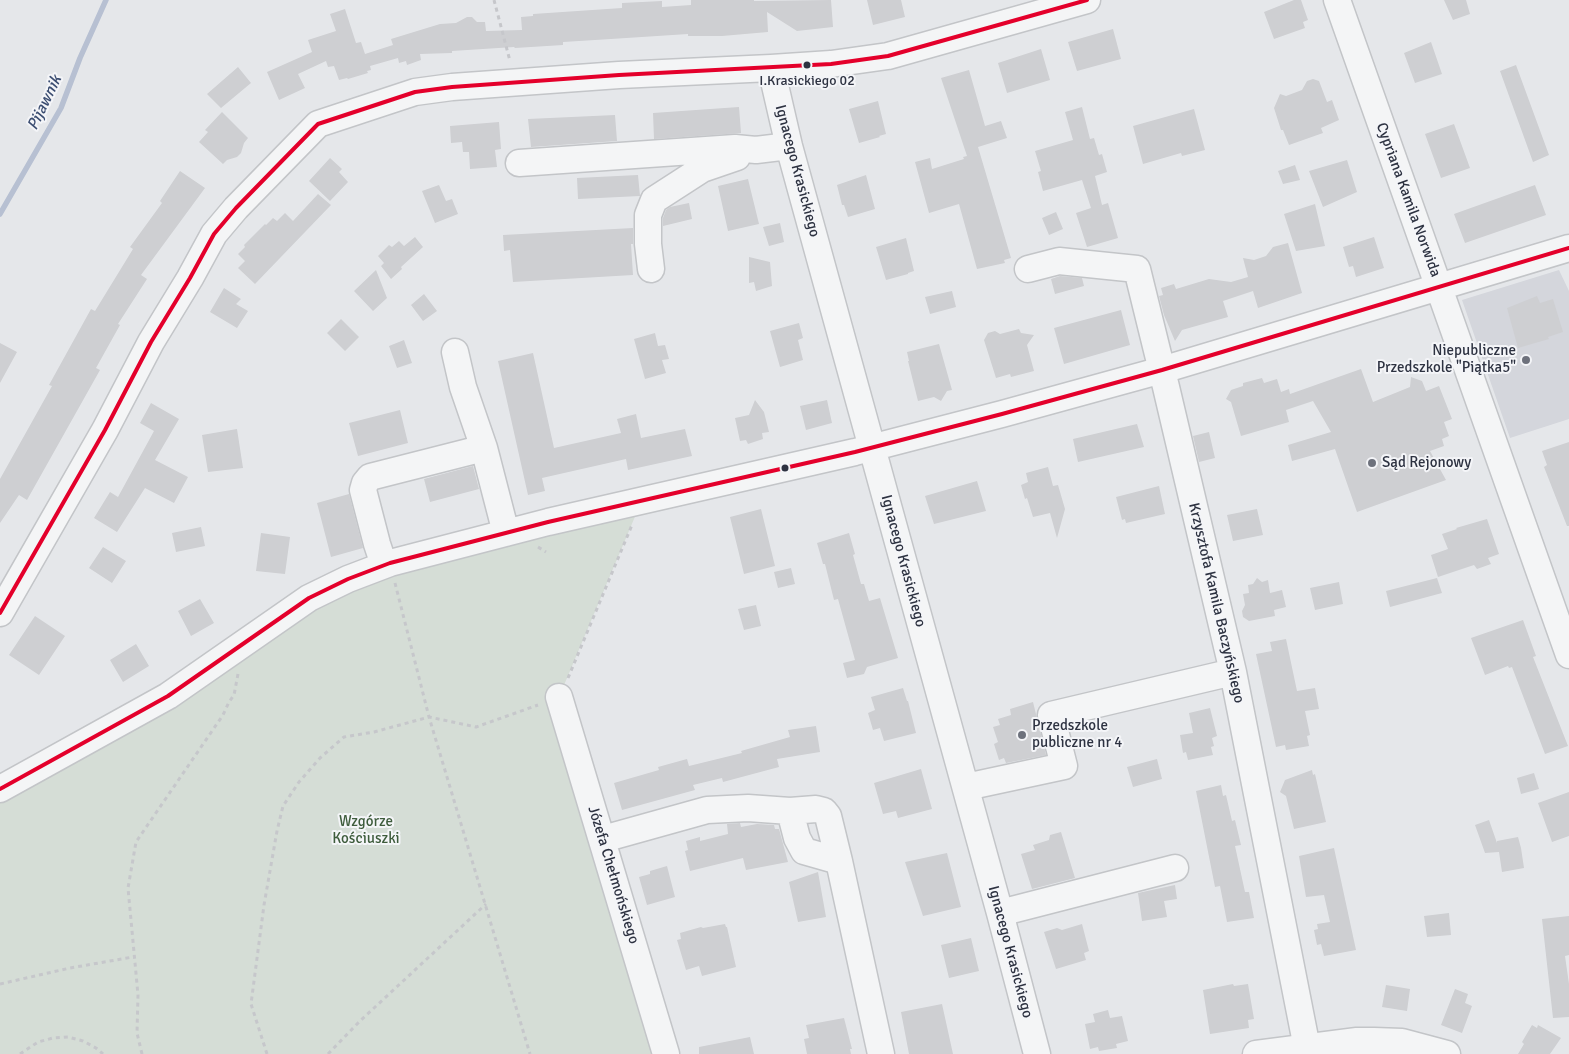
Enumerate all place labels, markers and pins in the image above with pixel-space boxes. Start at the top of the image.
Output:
marker: I.Krasickiego 02 [802,60,812,70]
place label: I.Krasickiego 02 [759,73,855,89]
place label: Niepubliczne Przedszkole "Piątka5" [1377,342,1516,377]
marker: Niepubliczne Przedszkole "Piątka5" [1520,354,1532,366]
place label: Sąd Rejonowy [1382,454,1471,472]
marker: Sąd Rejonowy [1366,457,1378,469]
unlabelled marker [780,463,790,473]
place label: Przedszkole publiczne nr 4 [1032,717,1122,752]
marker: Przedszkole publiczne nr 4 [1016,729,1028,741]

